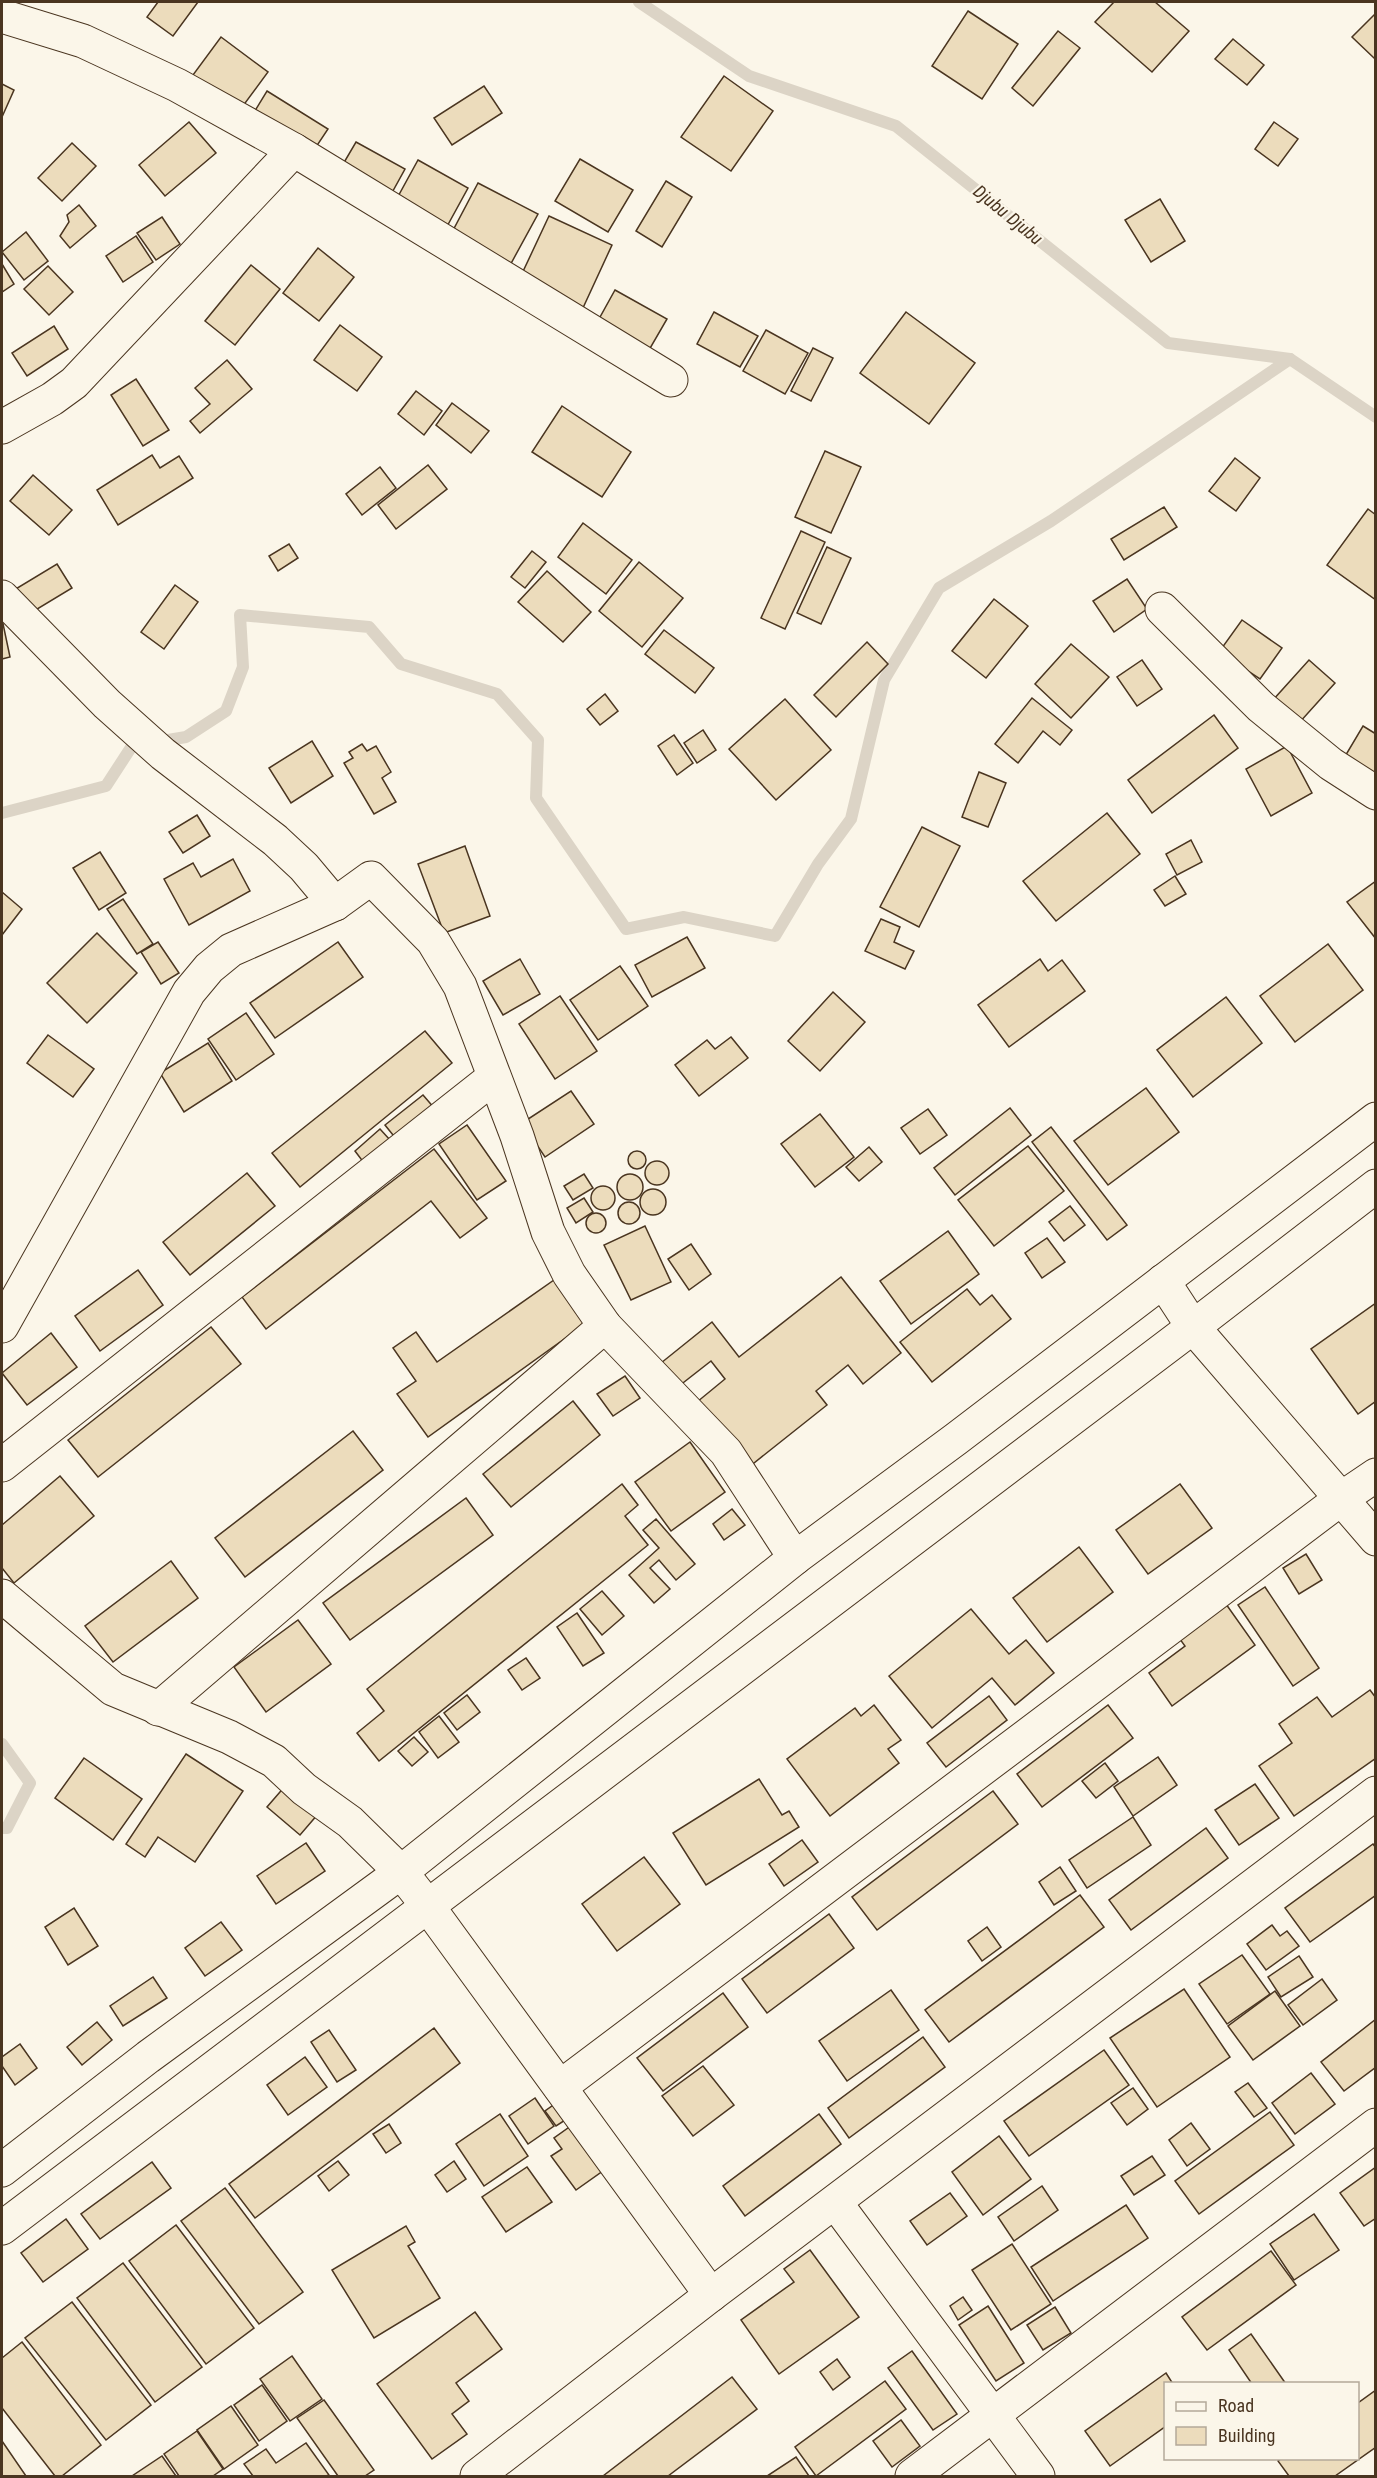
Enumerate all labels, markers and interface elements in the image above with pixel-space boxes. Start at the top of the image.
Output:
water label: Djubu Djubu [970,180,1048,249]
legend [1164,2382,1359,2460]
text: Road [1218,2395,1254,2416]
text: Building [1218,2425,1275,2446]

